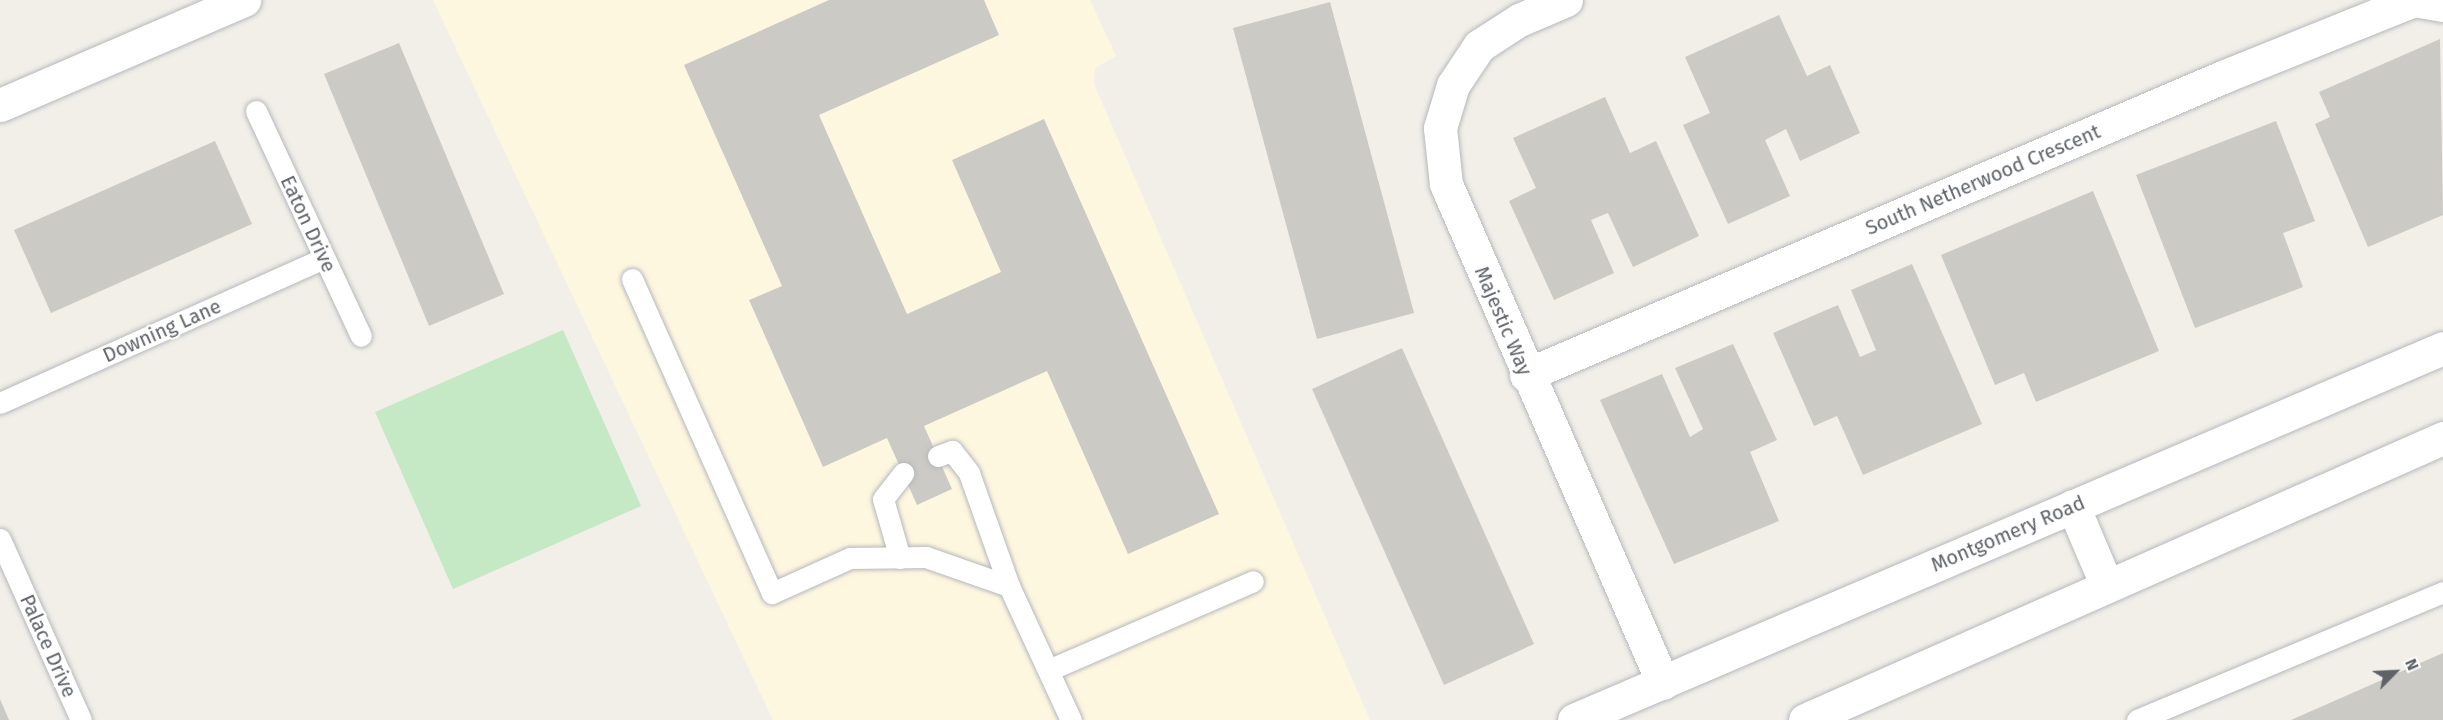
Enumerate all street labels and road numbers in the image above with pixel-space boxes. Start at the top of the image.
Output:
street label: South Netherwood Crescent [1862,120,2104,240]
street label: Eaton Drive [275,172,341,276]
street label: Majestic Way [1469,263,1537,379]
street label: Downing Lane [99,294,225,368]
street label: Montgomery Road [1928,491,2088,577]
street label: Palace Drive [15,591,81,701]

